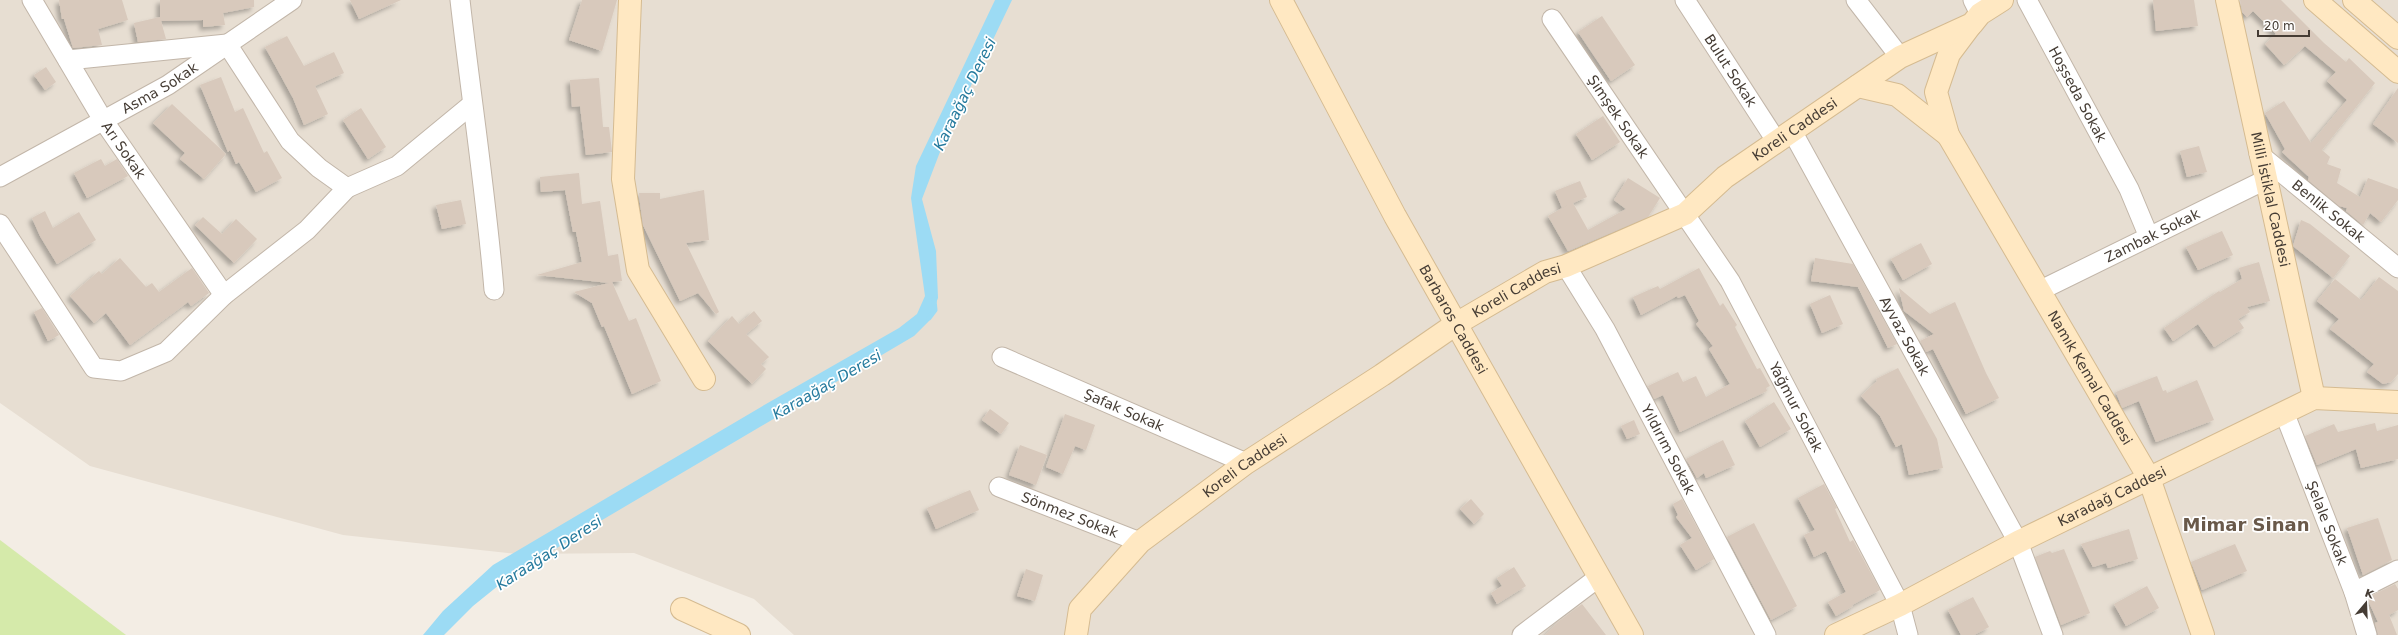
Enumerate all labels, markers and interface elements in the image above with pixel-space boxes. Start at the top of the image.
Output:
scale bar [2258,12,2309,38]
text: 20 m [2264,19,2295,33]
street label: Bulut Sokak [1701,31,1761,111]
water label: Karaağaç Deresi [930,34,1000,153]
street label: Hoşseda Sokak [2046,44,2111,146]
street label: Asma Sokak [119,59,202,117]
street label: Şimşek Sokak [1584,72,1653,162]
street label: Koreli Caddesi [1749,95,1840,164]
street label: Arı Sokak [99,118,150,182]
street label: Milli İstiklal Caddesi [2248,130,2293,268]
street label: Benlik Sokak [2289,177,2369,246]
street label: Zambak Sokak [2102,205,2203,266]
street label: Koreli Caddesi [1469,260,1563,321]
street label: Barbaros Caddesi [1416,262,1491,377]
street label: Ayvaz Sokak [1877,294,1933,379]
street label: Namık Kemal Caddesi [2045,308,2136,448]
water label: Karaağaç Deresi [769,346,885,424]
street label: Yağmur Sokak [1766,359,1827,455]
street label: Şafak Sokak [1082,386,1167,435]
street label: Yıldırım Sokak [1638,401,1699,498]
street label: Koreli Caddesi [1199,431,1290,501]
street label: Karadağ Caddesi [2055,463,2169,529]
street label: Şelale Sokak [2304,479,2351,568]
street label: Sönmez Sokak [1019,489,1121,541]
water label: Karaağaç Deresi [493,512,606,594]
district label: Mimar Sinan [2182,514,2310,535]
north arrow [2346,583,2386,623]
text: K [2363,586,2376,602]

